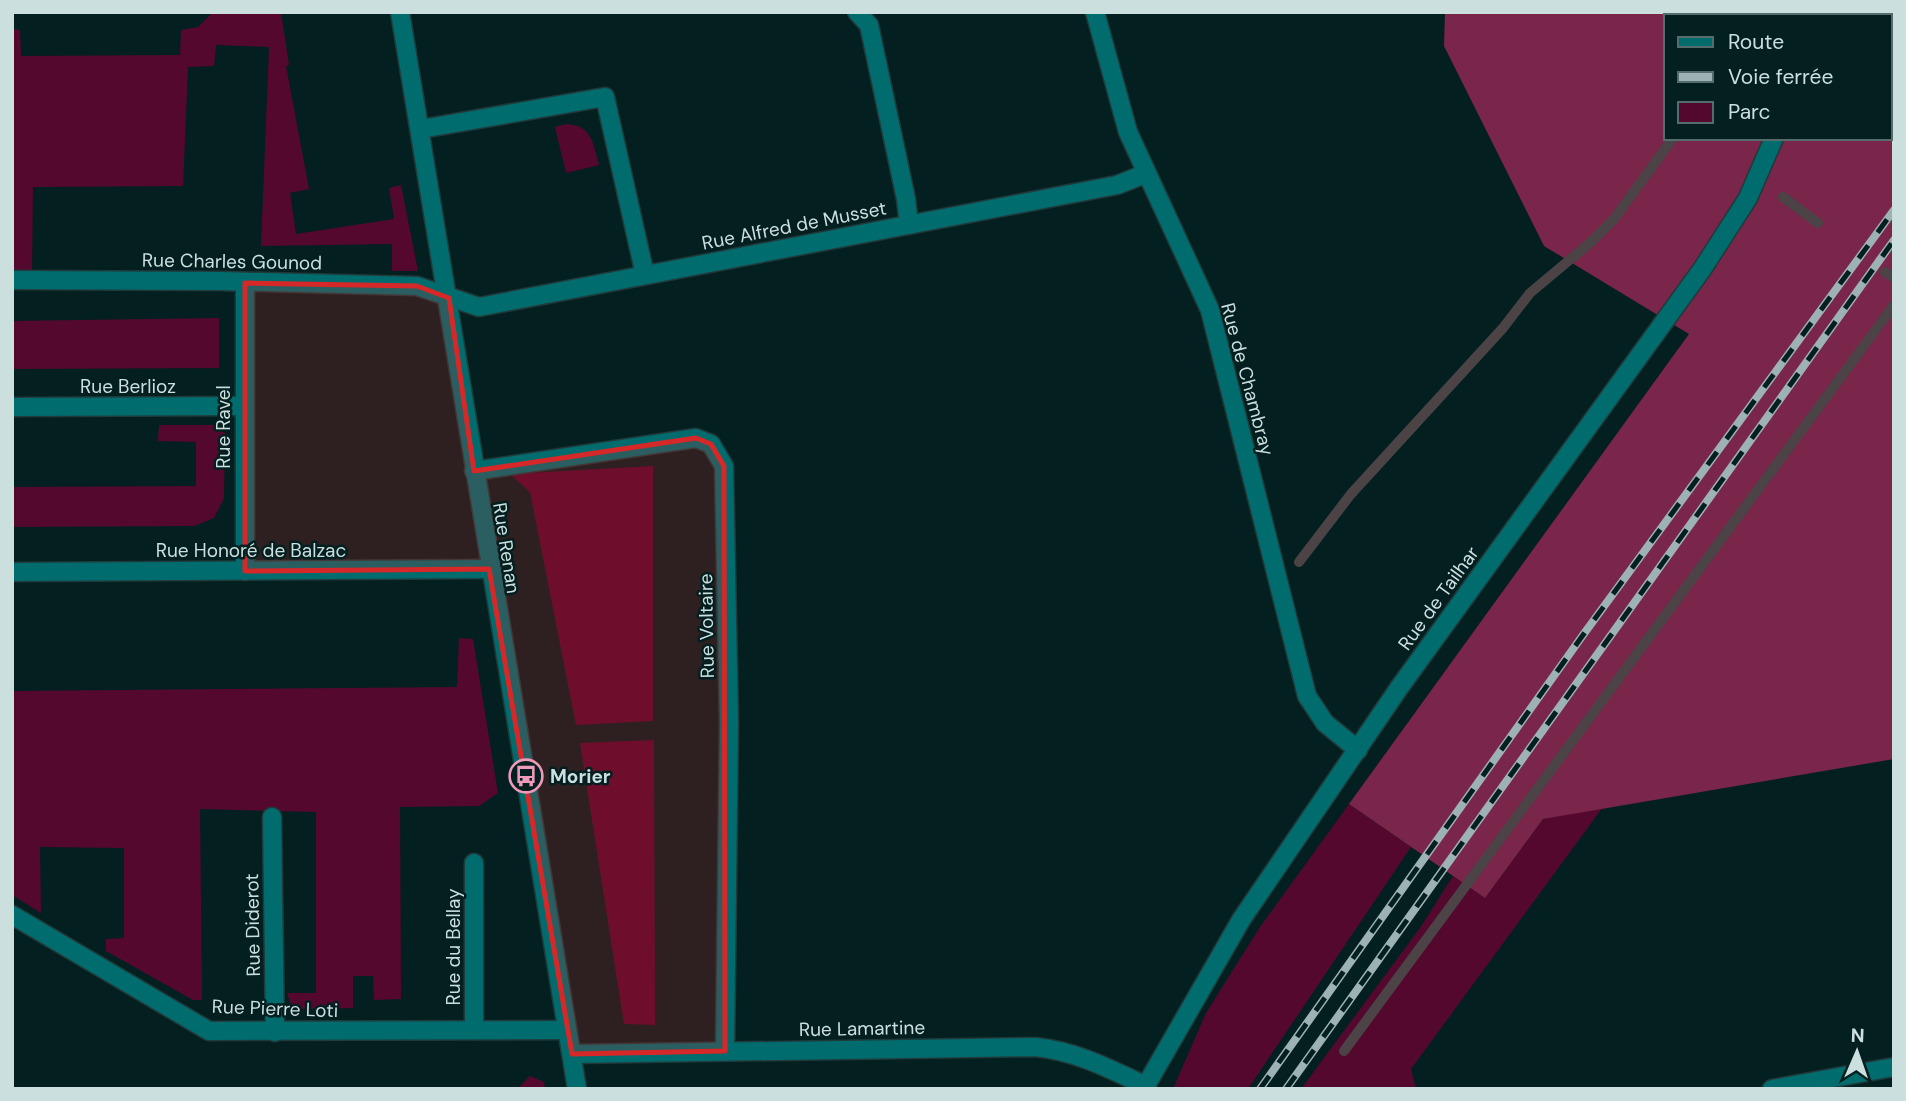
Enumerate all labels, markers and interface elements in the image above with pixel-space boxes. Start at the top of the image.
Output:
legend [1664,14,1892,140]
text: Route [1728,28,1784,56]
text: Voie ferrée [1728,63,1833,91]
text: Parc [1728,98,1771,126]
street label: Rue Alfred de Musset [700,195,888,256]
street label: Rue Charles Gounod [142,247,322,276]
street label: Rue de Chambray [1215,300,1280,459]
street label: Rue Berlioz [80,374,176,399]
street label: Rue Ravel [211,385,236,469]
street label: Rue Renan [487,501,526,595]
street label: Rue Honoré de Balzac [156,538,346,563]
street label: Rue de Tailhar [1392,541,1485,655]
street label: Rue Voltaire [693,573,720,679]
bus stop icon: Morier [507,757,545,795]
place label: Morier [550,764,611,789]
street label: Rue Diderot [239,873,266,977]
street label: Rue du Bellay [441,888,466,1006]
street label: Rue Pierre Loti [211,994,339,1023]
street label: Rue Lamartine [799,1015,925,1042]
north arrow [1822,1017,1892,1087]
text: N [1850,1023,1865,1048]

